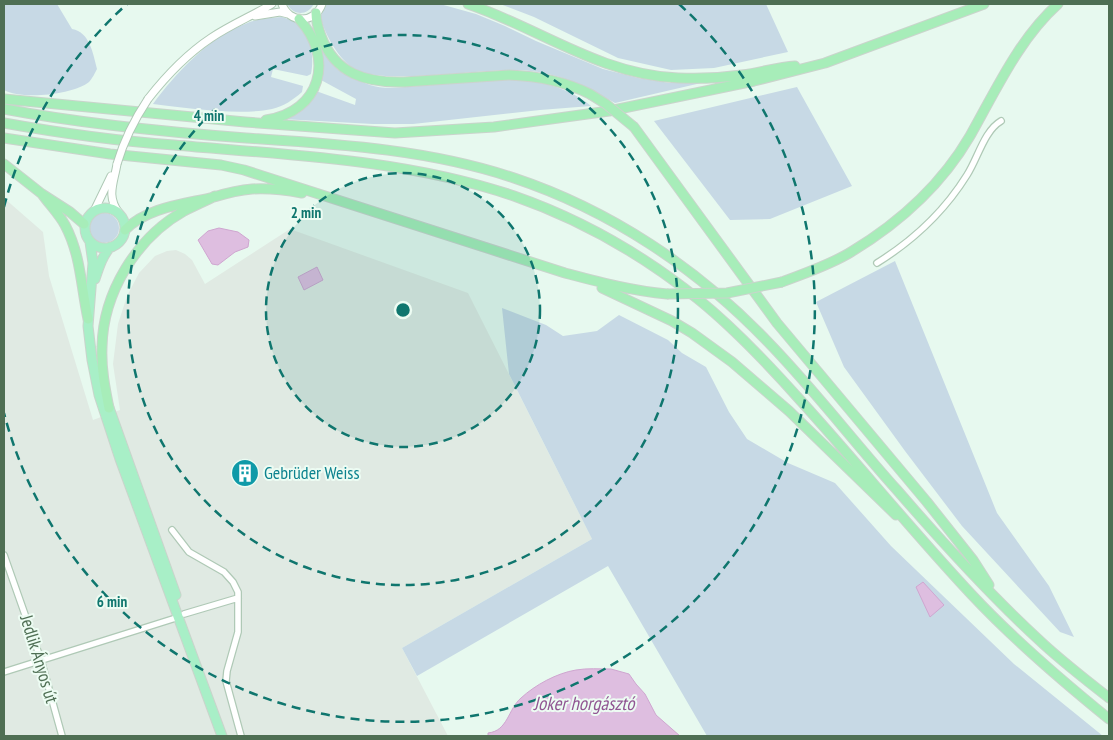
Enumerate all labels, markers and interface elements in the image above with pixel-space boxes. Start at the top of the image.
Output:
text: 4 min [194,106,224,125]
text: 2 min [291,203,321,222]
centre of rings [394,301,412,319]
building icon: Gebrüder Weiss [230,458,260,488]
place label: Gebrüder Weiss [264,461,360,484]
text: 6 min [97,592,127,611]
street label: Jedlik Ányos út [15,611,64,706]
water label: Joker horgásztó [532,691,636,715]

